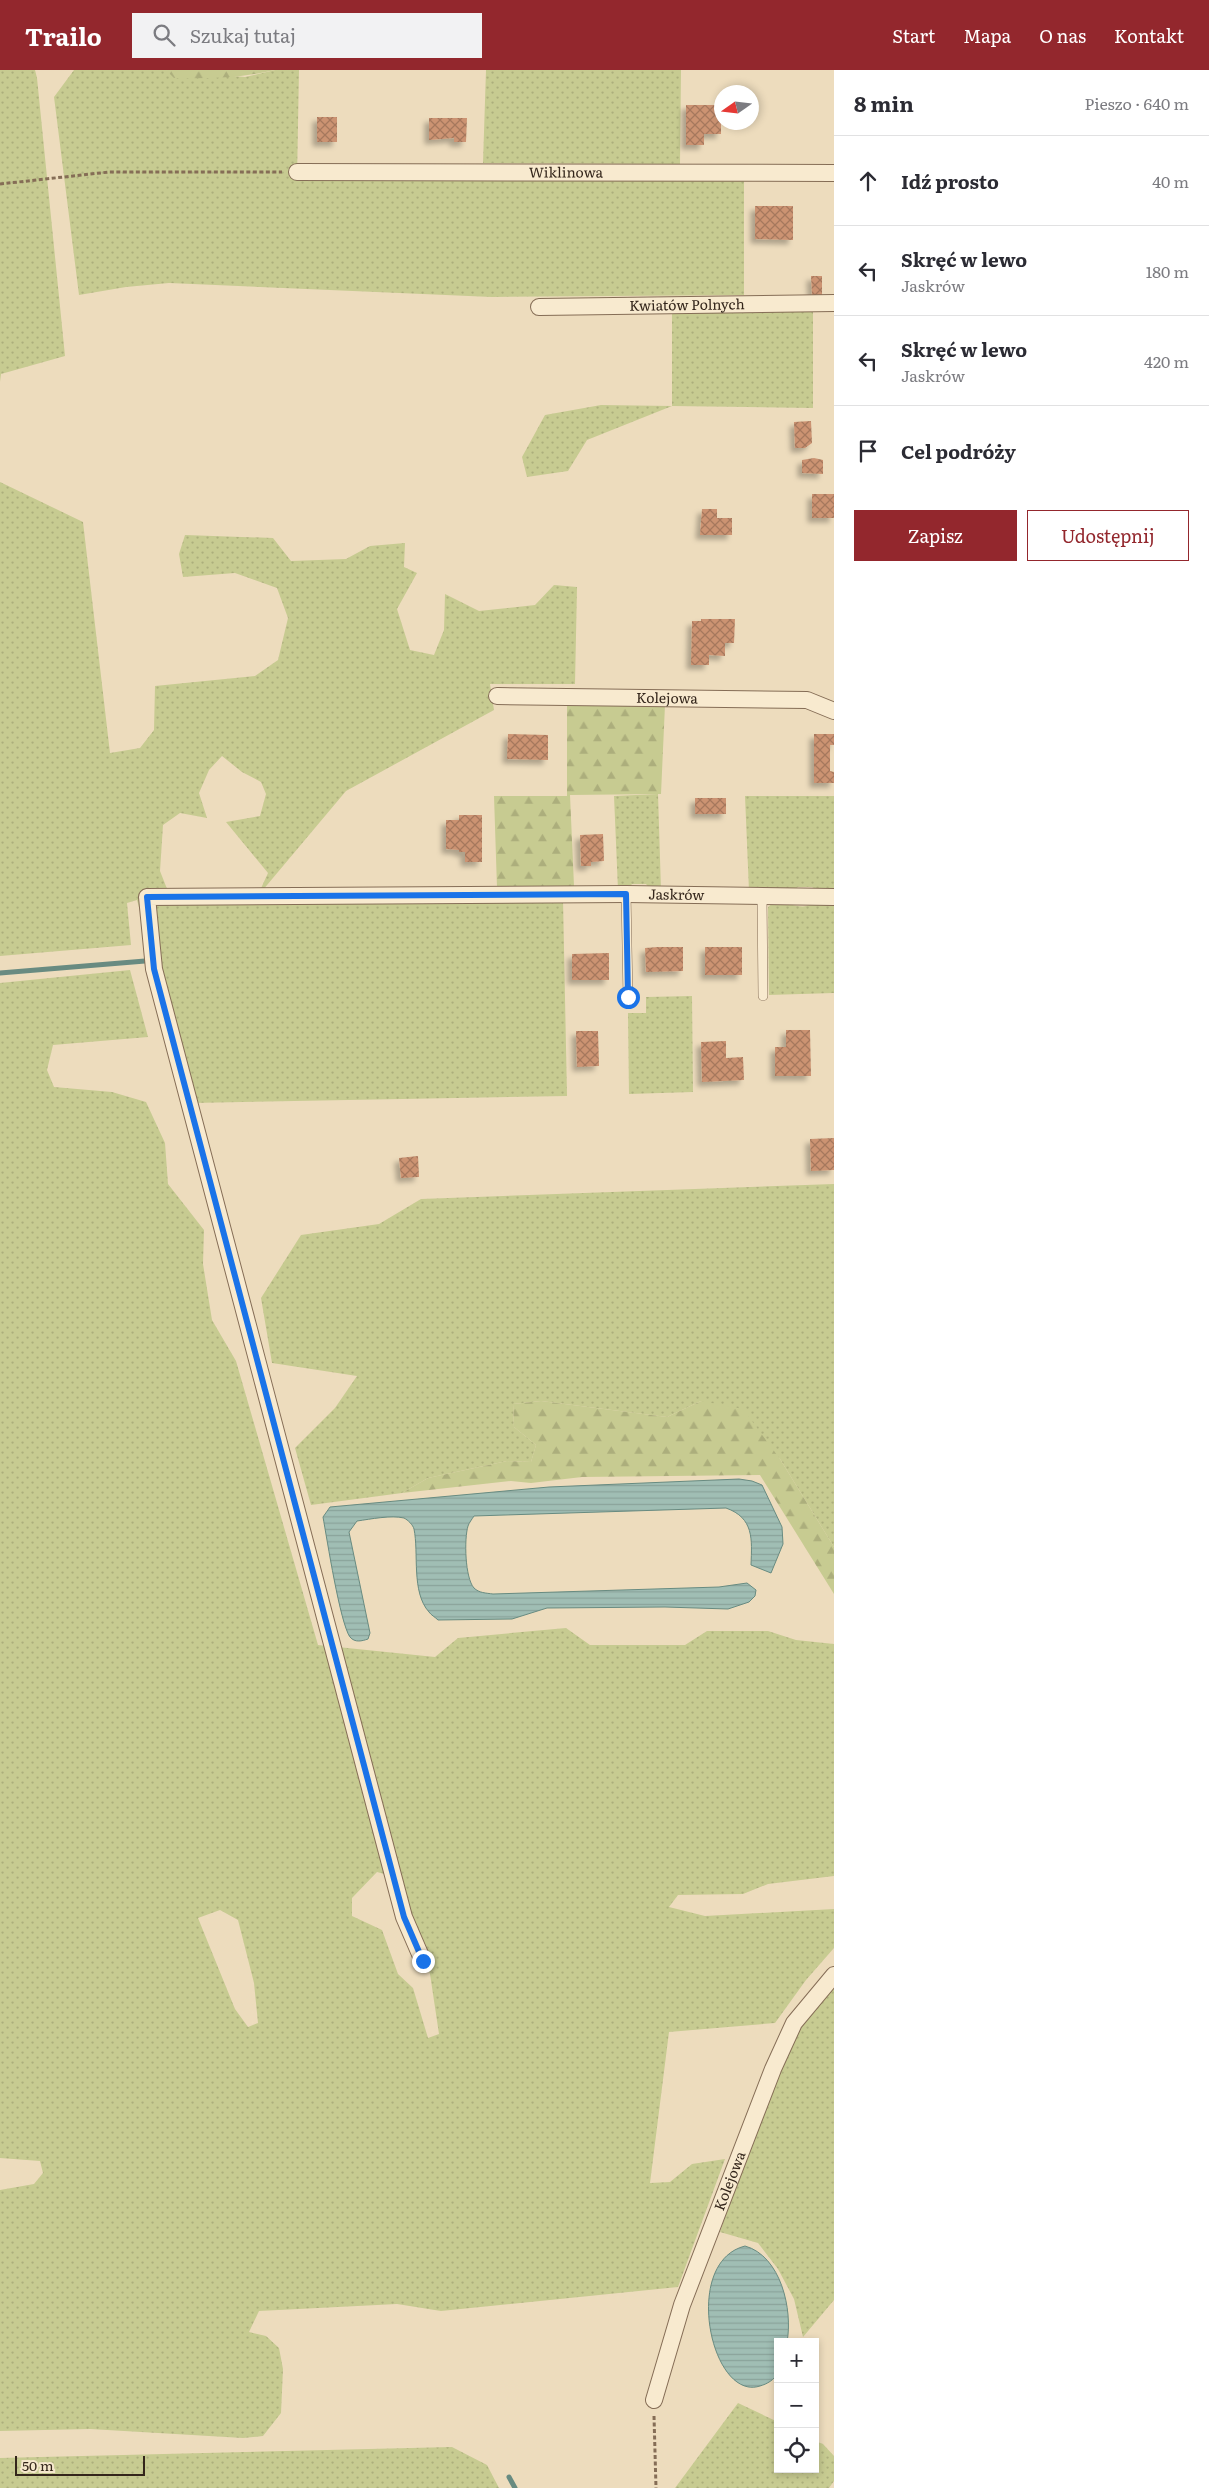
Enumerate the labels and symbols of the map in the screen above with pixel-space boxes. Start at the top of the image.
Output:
north arrow [714,85,759,130]
street label: Wiklinowa [529,161,604,182]
street label: Kwiatów Polnych [629,293,745,315]
street label: Kolejowa [636,687,699,708]
street label: Jaskrów [648,883,704,904]
route start [617,986,640,1009]
route end [412,1950,435,1973]
street label: Kolejowa [708,2148,750,2213]
scale bar [15,2453,145,2476]

